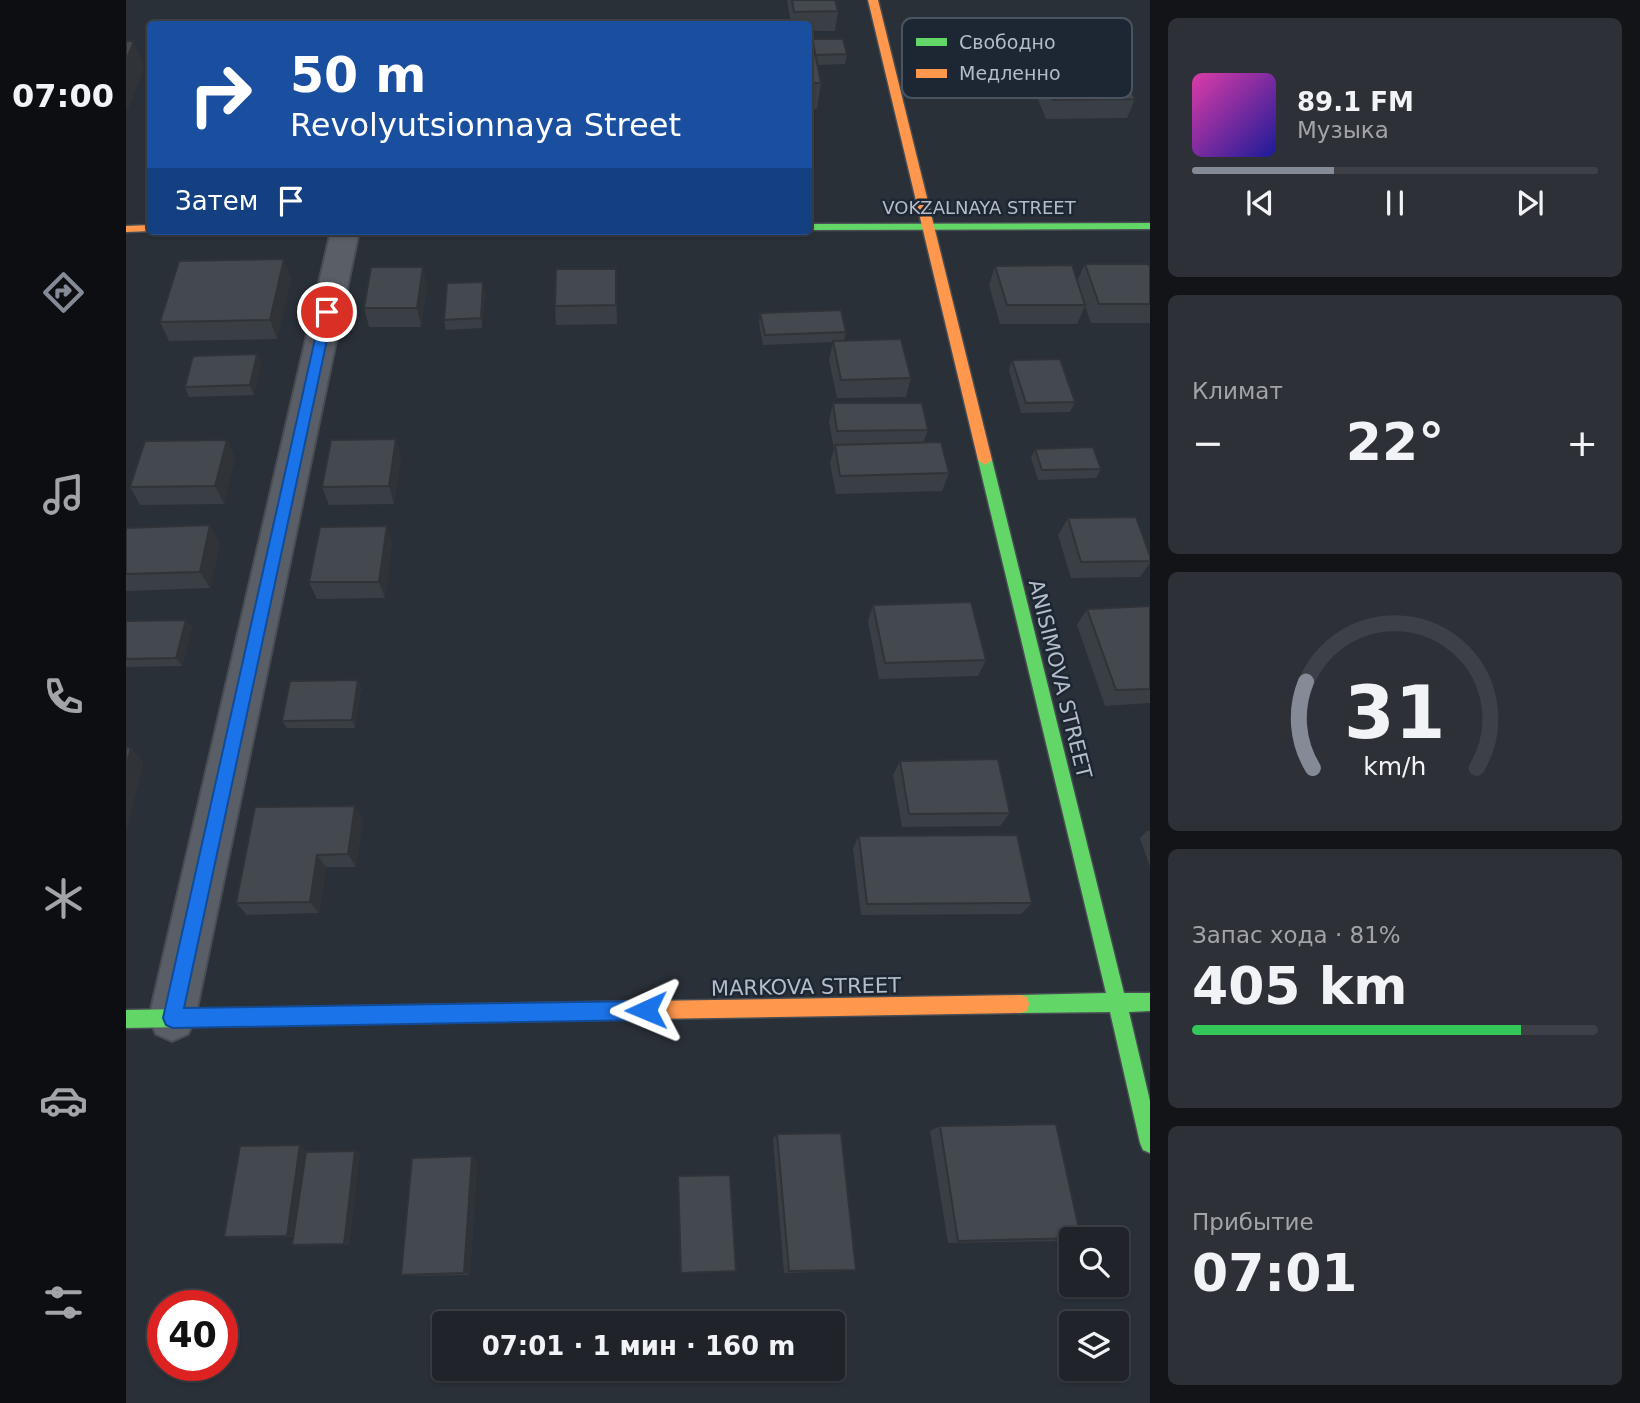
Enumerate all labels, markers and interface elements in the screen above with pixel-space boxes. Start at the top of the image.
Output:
legend [902,18,1132,98]
text: Свободно [959,31,1056,53]
text: 50 m [290,47,426,104]
icon: right [175,49,266,140]
text: Медленно [959,62,1061,84]
text: 07:00 [12,77,114,115]
text: 89.1 FM [1297,87,1414,117]
text: Revolyutsionnaya Street [290,106,681,144]
text: Музыка [1297,117,1389,143]
icon: arrive [272,182,310,220]
icon: previous [1241,184,1279,222]
icon: pause [1376,184,1414,222]
icon: next [1511,184,1549,222]
text: Затем [175,186,258,216]
street label: VOKZALNAYA STREET [882,197,1077,218]
icon: directions [39,268,88,317]
pin [297,282,357,342]
icon: arrive [308,293,346,331]
text: Климат [1192,378,1283,404]
text: 22° [1346,412,1444,472]
text: − [1192,421,1224,465]
text: + [1566,421,1598,465]
icon: music [39,470,88,519]
street label: ANISIMOVA STREET [1024,577,1096,781]
text: 31 [1344,670,1446,755]
icon: phone [39,672,88,721]
text: km/h [1363,751,1427,780]
icon: climate [39,874,88,923]
text: Запас хода · 81% [1192,922,1401,948]
text: 405 km [1192,956,1407,1016]
position arrow [609,973,683,1047]
street label: MARKOVA STREET [711,973,901,1001]
icon: car [39,1076,88,1125]
text: Прибытие [1192,1209,1314,1235]
map controls [1059,1227,1129,1381]
button: search [1059,1227,1129,1297]
text: 07:01 [1192,1243,1358,1303]
icon: filters [39,1278,88,1327]
speed limit sign: 40 [147,1290,238,1381]
button: layers [1059,1311,1129,1381]
text: 07:01 · 1 мин · 160 m [482,1331,795,1361]

